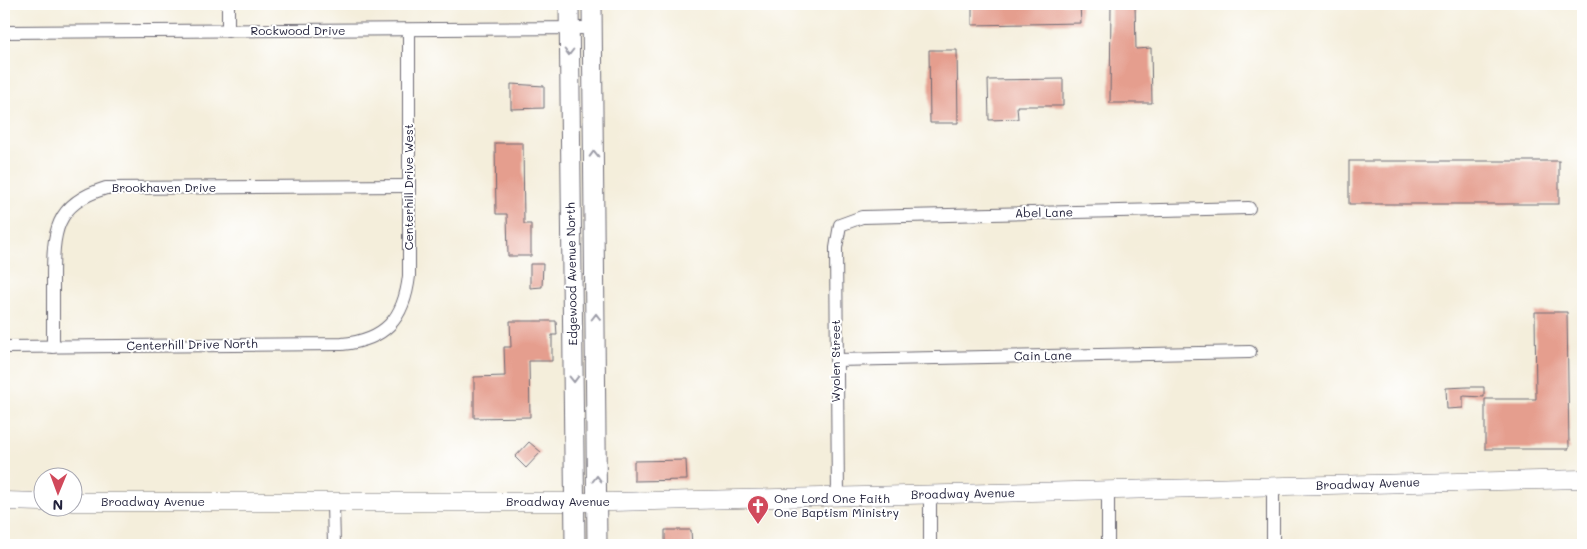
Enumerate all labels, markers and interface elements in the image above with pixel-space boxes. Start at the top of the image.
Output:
street label: Rockwood Drive [251,22,345,38]
one-way arrow [564,49,574,57]
street label: Centerhill Drive West [400,124,416,250]
one-way arrow [589,150,599,158]
street label: Brookhaven Drive [112,179,216,195]
street label: Edgewood Avenue North [562,202,580,346]
street label: Abel Lane [1015,203,1073,221]
one-way arrow [591,312,601,320]
street label: Wyolen Street [827,319,843,403]
street label: Centerhill Drive North [126,335,258,353]
street label: Cain Lane [1014,346,1072,364]
one-way arrow [569,376,579,383]
north arrow [32,466,82,516]
street label: Broadway Avenue [1316,473,1420,493]
one-way arrow [592,475,602,482]
street label: Broadway Avenue [911,484,1015,502]
place label: One Lord One Faith One Baptism Ministry [774,490,899,520]
street label: Broadway Avenue [101,493,205,509]
street label: Broadway Avenue [506,493,610,509]
church icon: One Lord One Faith One Baptism Ministry [746,494,770,525]
text: N [52,496,63,515]

